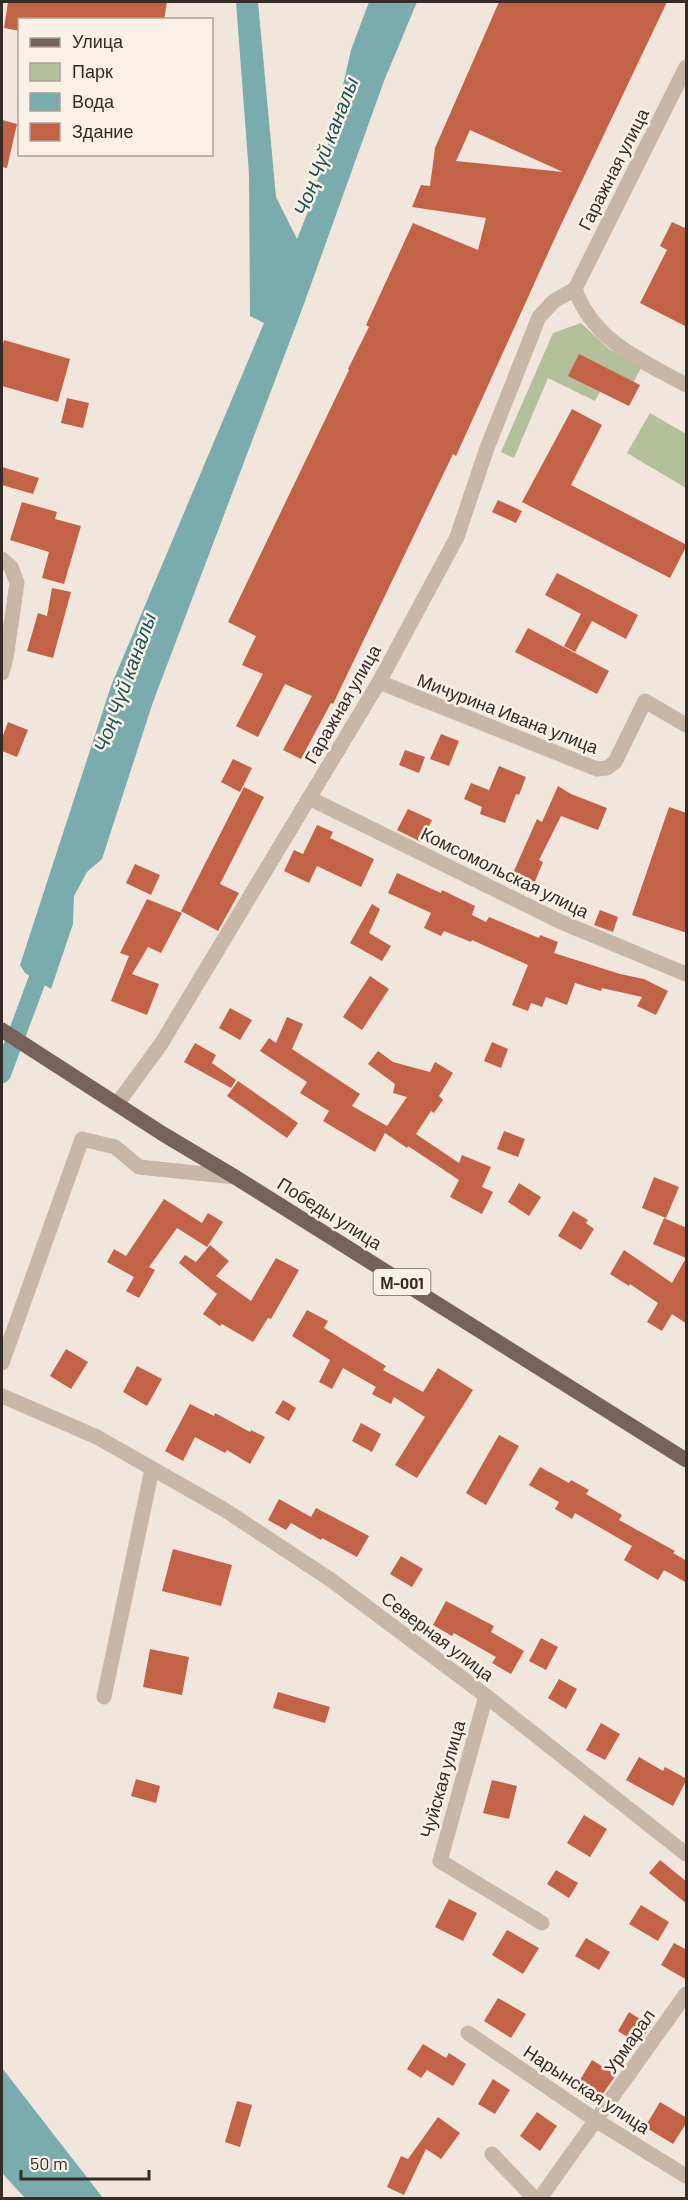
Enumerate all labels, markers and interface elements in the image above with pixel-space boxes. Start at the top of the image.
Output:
legend [18,18,213,156]
text: Улица [72,30,124,52]
text: Парк [72,60,113,82]
water label: Чоң Чүй каналы [288,73,363,219]
text: Вода [72,90,115,112]
street label: Гаражная улица [573,104,654,234]
text: Здание [72,120,133,142]
water label: Чоң Чүй каналы [88,609,160,755]
street label: Гаражная улица [299,640,385,767]
street label: Мичурина Ивана улица [414,668,603,758]
street label: Комсомольская улица [417,822,593,923]
street label: Победы улица [274,1172,387,1254]
road number: М-001 [374,1269,430,1295]
street label: Северная улица [377,1587,499,1686]
street label: Чуйская улица [415,1717,470,1840]
street label: Урмарал [599,2005,659,2077]
street label: Нарынская улица [520,2040,655,2139]
scale bar [21,2143,148,2181]
text: 50 m [30,2152,68,2174]

